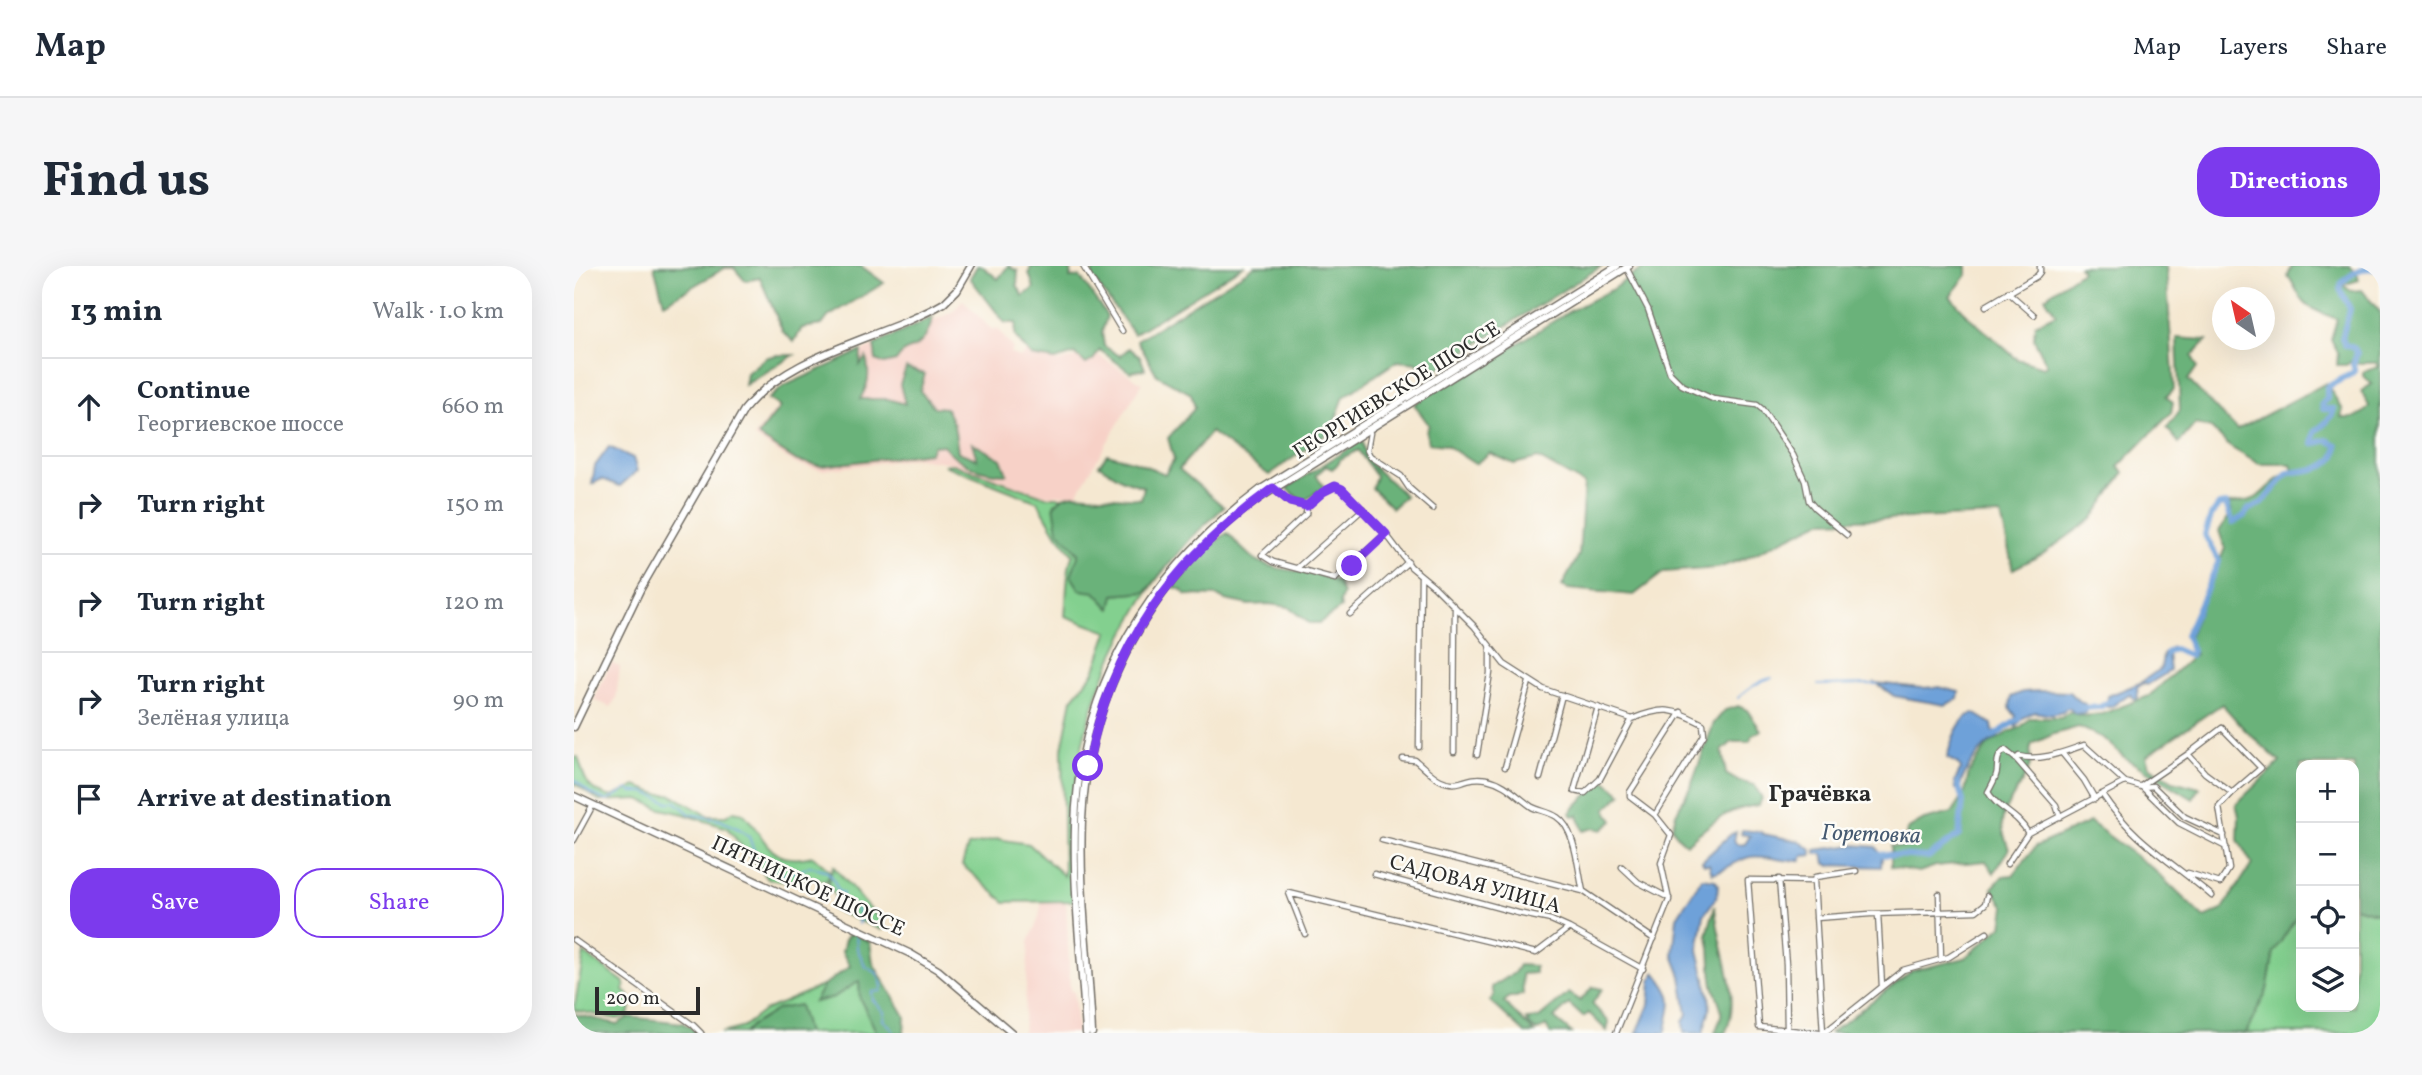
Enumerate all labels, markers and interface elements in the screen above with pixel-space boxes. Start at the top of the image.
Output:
text: Map [35,25,106,71]
text: Map [2133,31,2181,65]
text: Layers [2219,31,2288,65]
text: Share [2326,31,2387,65]
button: Directions [2197,147,2380,217]
text: Find us [42,148,210,217]
north arrow [2212,287,2275,350]
text: 13 min [70,291,163,333]
text: Walk · 1.0 km [372,296,504,328]
street label: ГЕОРГИЕВСКОЕ ШОССЕ [1288,315,1506,467]
text: Continue [137,373,250,409]
icon: ahead [70,388,108,426]
text: 660 m [442,391,504,423]
text: Георгиевское шоссе [137,409,344,441]
icon: right [70,486,108,524]
text: Turn right [137,487,265,523]
text: 150 m [446,489,504,521]
route end [1336,550,1367,581]
icon: right [70,584,108,622]
text: Turn right [137,585,265,621]
text: 120 m [444,587,504,619]
text: Turn right [137,667,265,703]
icon: right [70,682,108,720]
text: 90 m [453,685,504,717]
text: Зелёная улица [137,703,290,735]
route start [1072,750,1103,781]
map controls [2296,760,2359,1012]
button: + [2296,760,2359,823]
district label: Грачёвка [1769,779,1871,811]
icon: arrive [70,780,108,818]
text: Arrive at destination [137,781,392,817]
water label: Горетовка [1821,817,1921,853]
button: − [2296,823,2359,886]
street label: ПЯТНИЦКОЕ ШОССЕ [706,829,910,945]
street label: САДОВАЯ УЛИЦА [1386,848,1564,922]
button: Save [70,868,280,938]
button: Share [294,868,504,938]
button: locate [2296,886,2359,949]
button: layers [2296,949,2359,1012]
scale bar [595,984,700,1016]
text: 200 m [606,986,660,1012]

